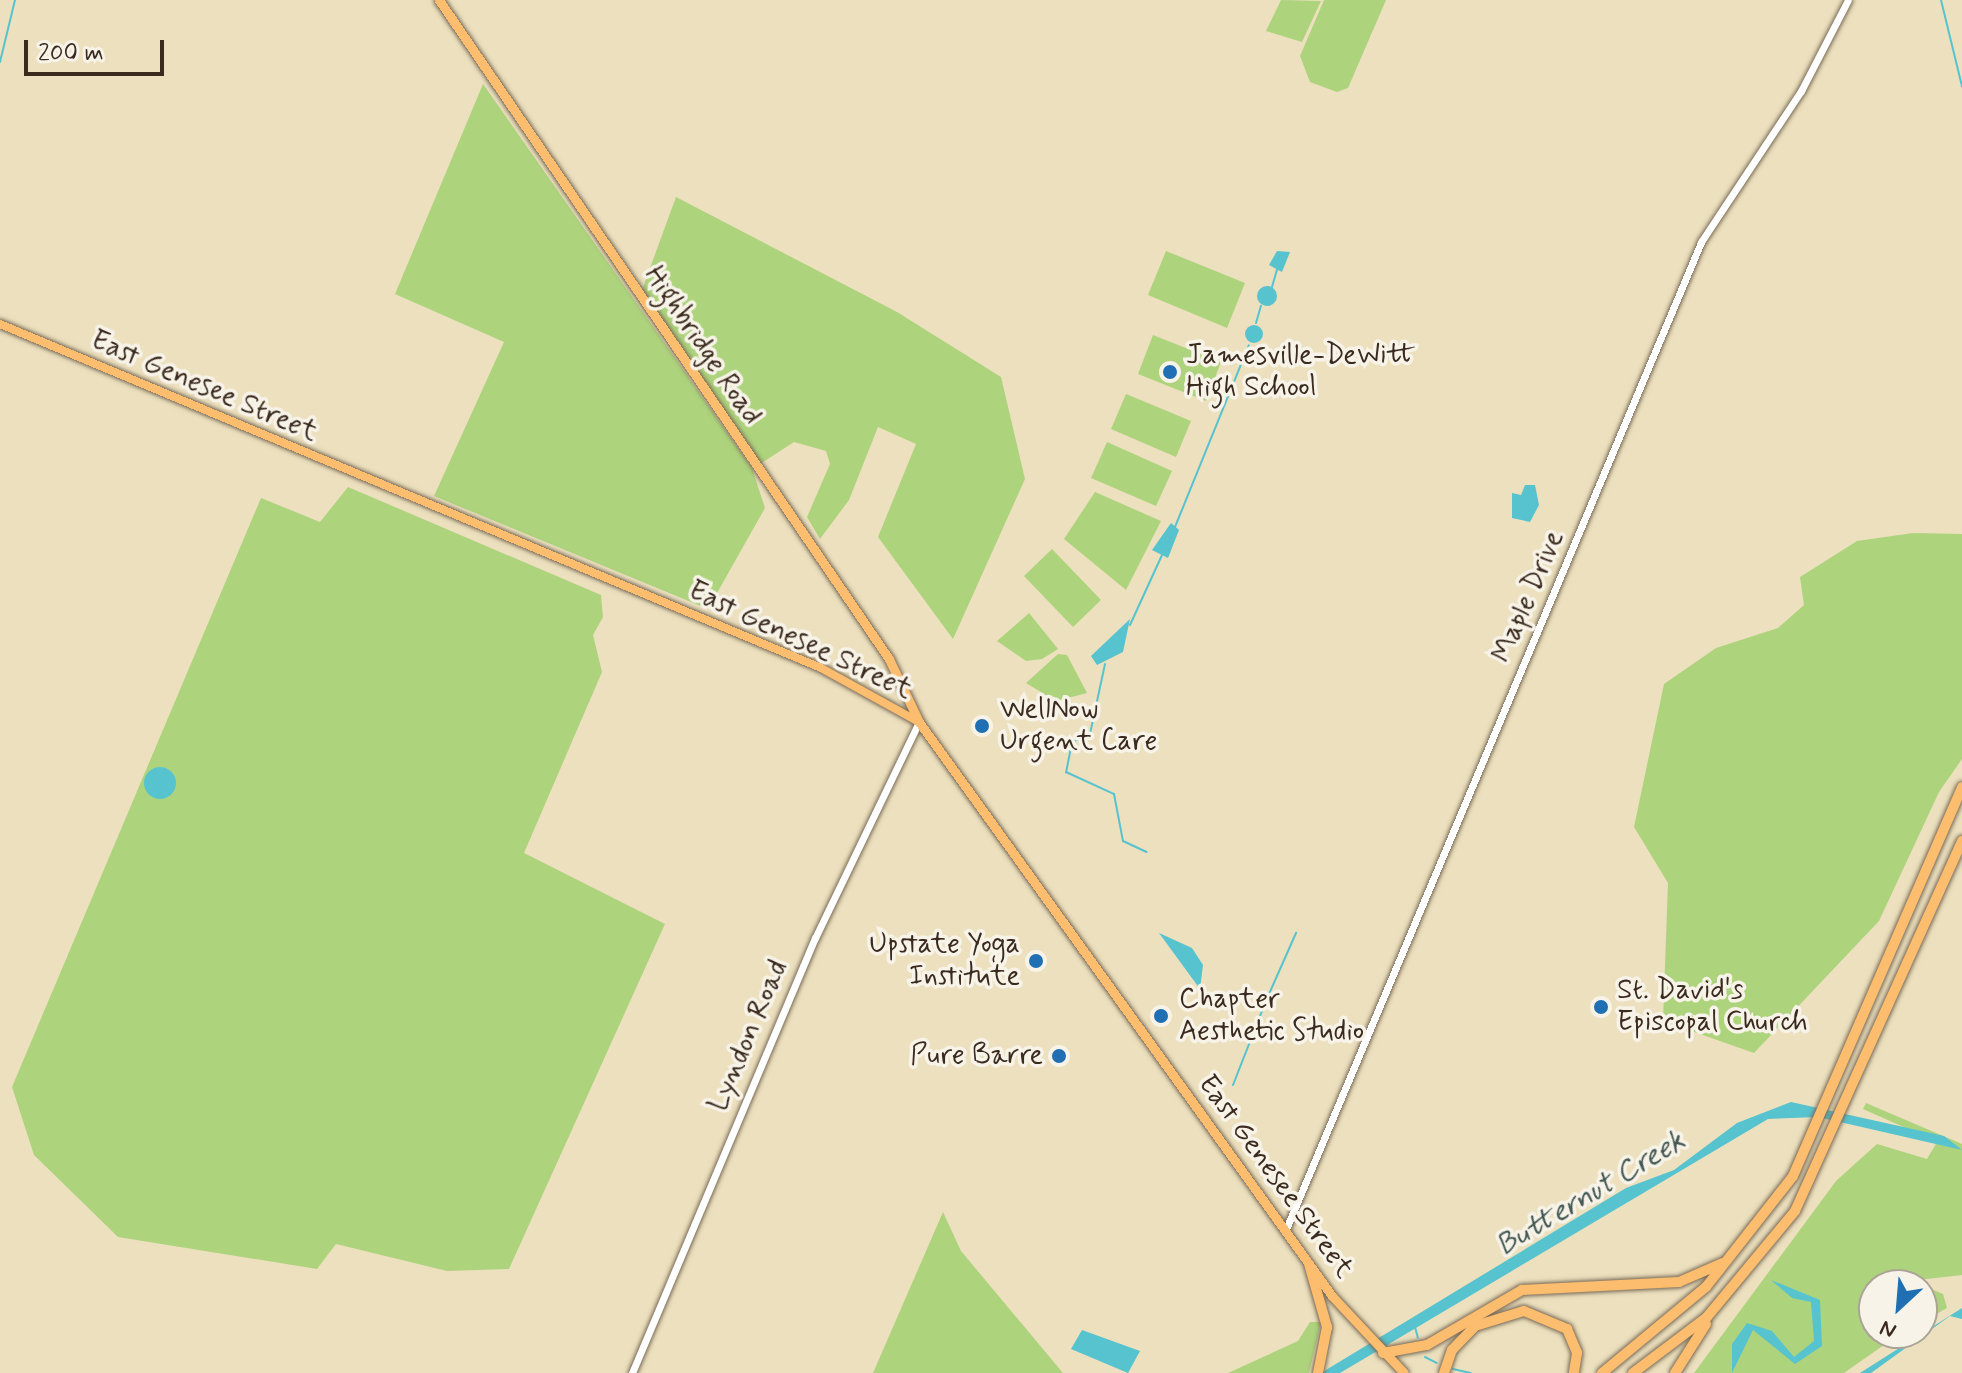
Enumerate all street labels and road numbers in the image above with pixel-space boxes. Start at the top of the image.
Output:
street label: Highbridge Road [636,260,768,432]
street label: East Genesee Street [86,324,322,450]
street label: Maple Drive [1486,526,1572,668]
street label: East Genesee Street [683,574,917,708]
street label: Lyndon Road [703,957,795,1115]
street label: East Genesee Street [1190,1069,1360,1285]

